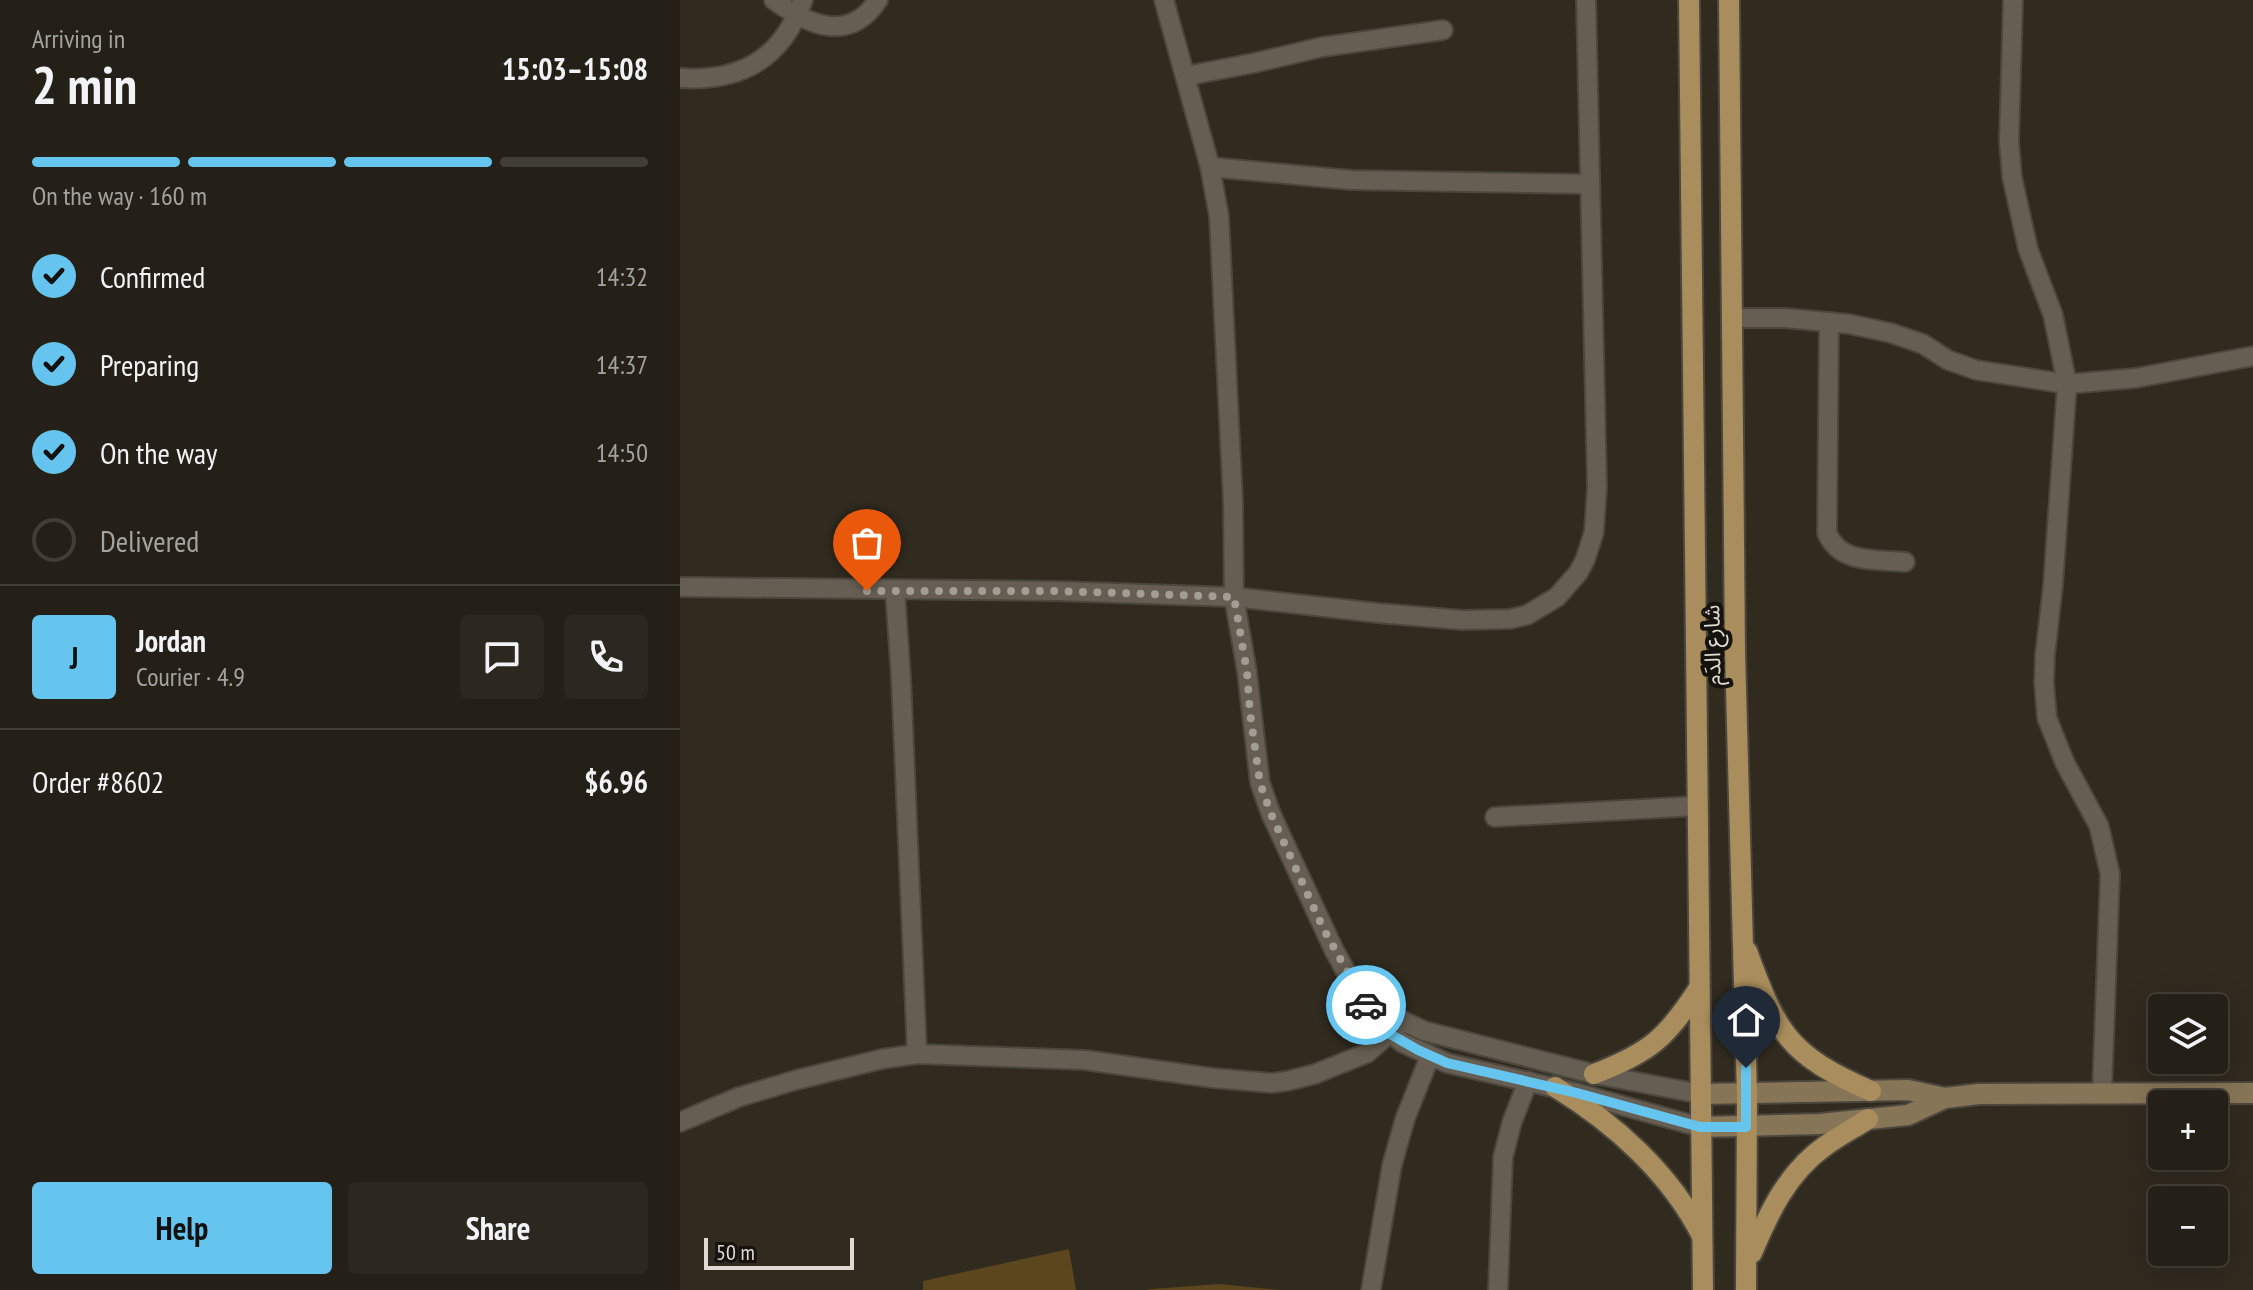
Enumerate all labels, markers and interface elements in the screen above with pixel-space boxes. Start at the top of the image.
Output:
text: Arriving in [32,22,125,55]
text: 15:03–15:08 [502,49,648,88]
text: 2 min [32,51,137,118]
text: On the way · 160 m [32,179,207,212]
icon: check [32,254,76,298]
text: Confirmed [100,257,205,296]
text: 14:32 [596,260,648,293]
icon: check [32,342,76,386]
text: Preparing [100,345,199,384]
text: 14:37 [596,348,648,381]
icon: check [32,430,76,474]
text: On the way [100,433,217,472]
text: 14:50 [596,436,648,469]
pin [833,509,901,591]
text: Delivered [100,521,199,560]
icon: bag [845,521,889,565]
street label: شارع الدَم [1697,604,1730,686]
button: chat [460,615,544,699]
button: phone [564,615,648,699]
text: Jordan [136,621,206,660]
text: J [70,638,78,677]
text: Courier · 4.9 [136,660,245,693]
text: Order #8602 [32,762,164,801]
text: $6.96 [584,762,648,801]
courier [1326,965,1406,1045]
icon: car [1344,983,1388,1027]
pin [1712,986,1780,1068]
map controls [2148,994,2228,1266]
button: layers [2148,994,2228,1074]
icon: home [1724,998,1768,1042]
button: + [2148,1090,2228,1170]
button: Help [32,1182,332,1274]
button: Share [348,1182,648,1274]
button: − [2148,1186,2228,1266]
scale bar [704,1234,854,1270]
text: 50 m [716,1238,755,1266]

